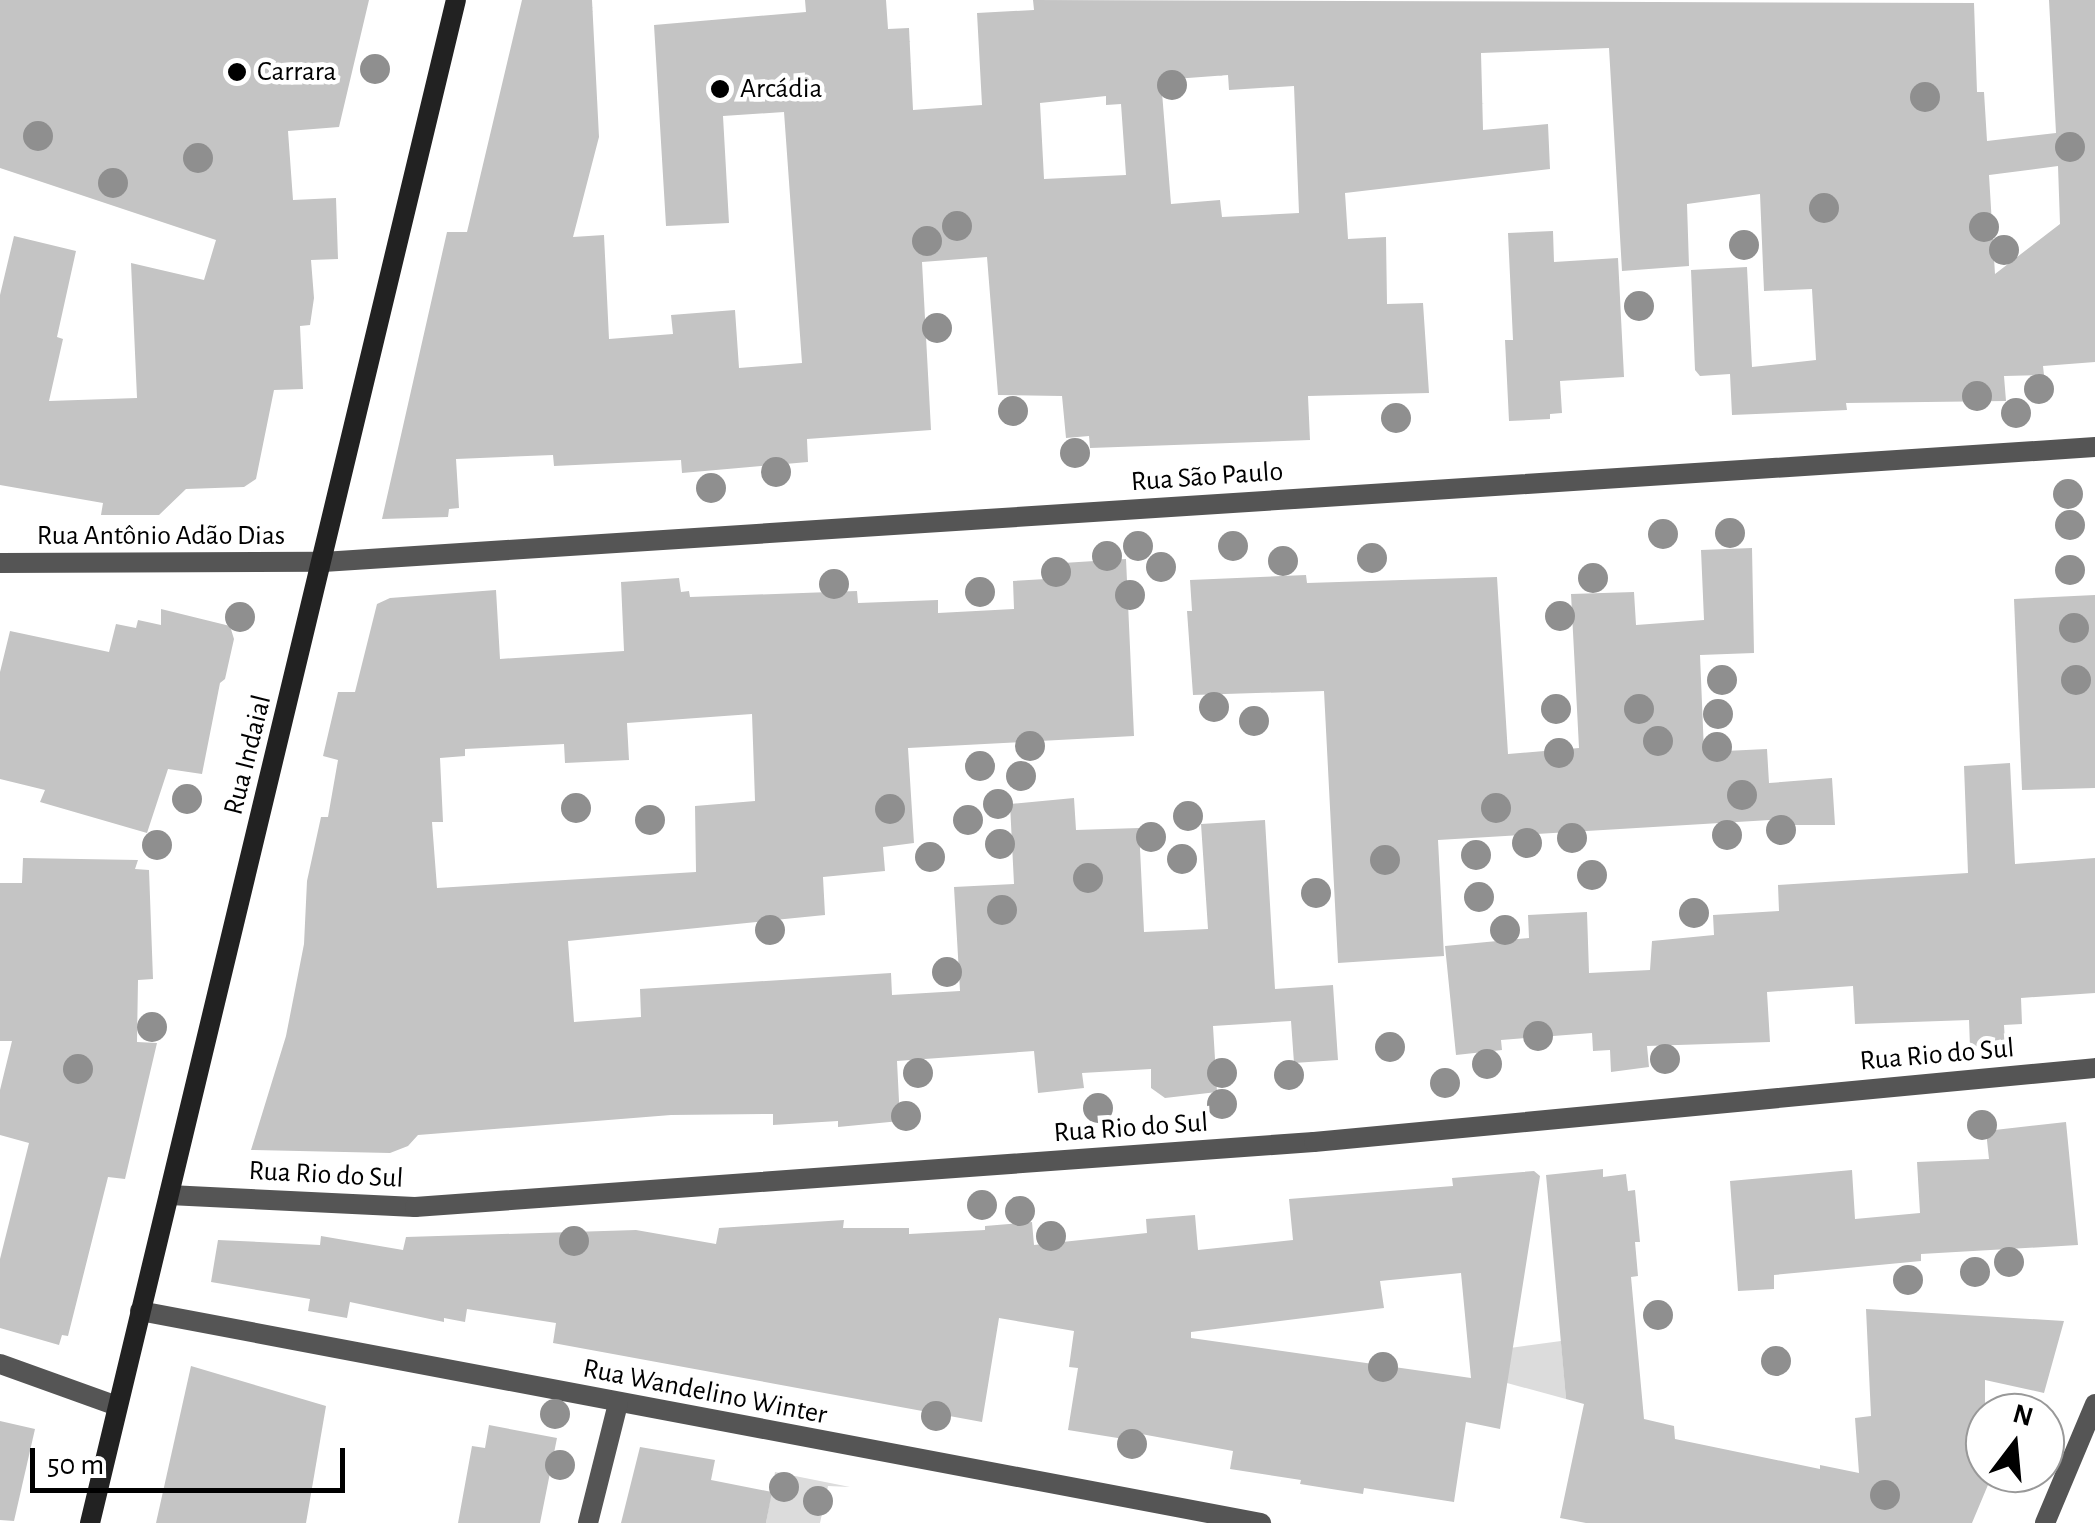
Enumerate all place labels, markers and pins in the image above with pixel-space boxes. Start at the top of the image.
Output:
place label: Carrara [257,55,336,89]
marker: Carrara [226,61,248,83]
place label: Arcádia [740,72,823,106]
marker: Arcádia [709,78,731,100]

